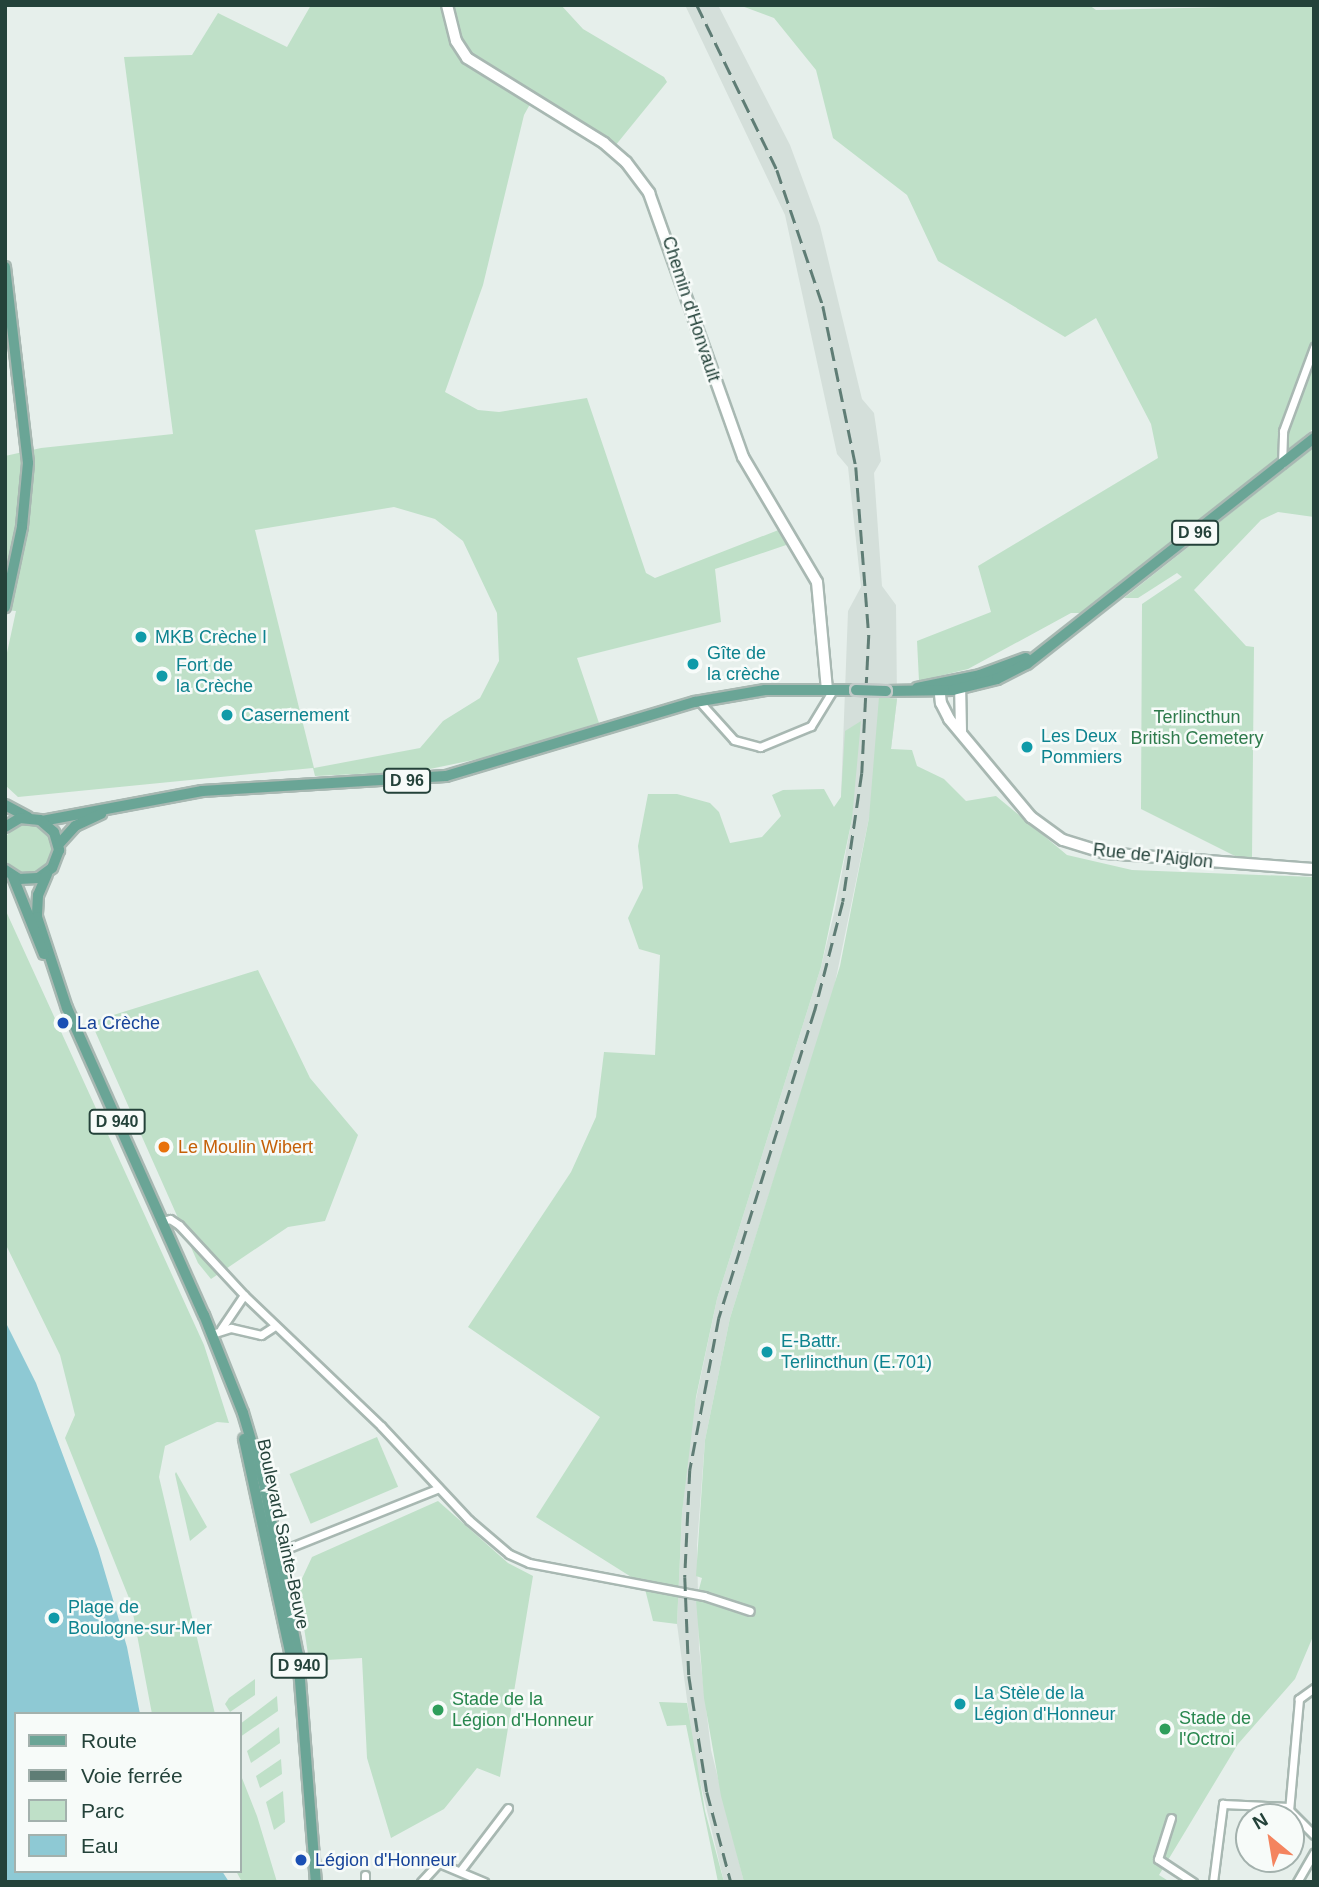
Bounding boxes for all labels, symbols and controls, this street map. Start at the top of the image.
street label: Chemin d'Honvault [657,234,725,384]
road number: D 96 [1170,520,1220,546]
place label: MKB Crèche I [155,626,267,648]
marker: MKB Crèche I [133,629,149,645]
place label: Gîte de la crèche [707,643,780,686]
place label: Fort de la Crèche [176,655,253,698]
marker: Gîte de la crèche [685,656,701,672]
marker: Fort de la Crèche [154,668,170,684]
place label: Casernement [241,704,349,726]
marker: Casernement [219,707,235,723]
park label: Terlincthun British Cemetery [1130,707,1264,750]
place label: Les Deux Pommiers [1041,726,1122,768]
marker: Les Deux Pommiers [1019,739,1035,755]
road number: D 96 [382,768,432,794]
street label: Rue de l'Aiglon [1092,839,1214,873]
place label: La Crèche [77,1012,160,1034]
marker: La Crèche [55,1015,71,1031]
road number: D 940 [87,1110,147,1134]
place label: Le Moulin Wibert [178,1136,313,1158]
marker: Le Moulin Wibert [156,1139,172,1155]
place label: E-Battr. Terlincthun (E.701) [781,1331,932,1374]
marker: E-Battr. Terlincthun (E.701) [759,1344,775,1360]
street label: Boulevard Sainte-Beuve [252,1437,314,1631]
place label: Plage de Boulogne-sur-Mer [68,1597,212,1640]
marker: Plage de Boulogne-sur-Mer [46,1610,62,1626]
road number: D 940 [269,1654,329,1678]
place label: La Stèle de la Légion d'Honneur [974,1683,1116,1726]
place label: Stade de la Légion d'Honneur [452,1689,594,1732]
marker: La Stèle de la Légion d'Honneur [952,1696,968,1712]
marker: Stade de la Légion d'Honneur [430,1702,446,1718]
place label: Stade de l'Octroi [1179,1708,1251,1750]
legend [14,1712,242,1873]
marker: Stade de l'Octroi [1157,1721,1173,1737]
text: Route [81,1729,137,1752]
text: Voie ferrée [81,1764,183,1787]
text: Parc [81,1799,124,1822]
north arrow [1235,1803,1305,1873]
text: N [1249,1809,1271,1834]
text: Eau [81,1834,118,1857]
place label: Légion d'Honneur [315,1849,457,1871]
marker: Légion d'Honneur [293,1852,309,1868]

